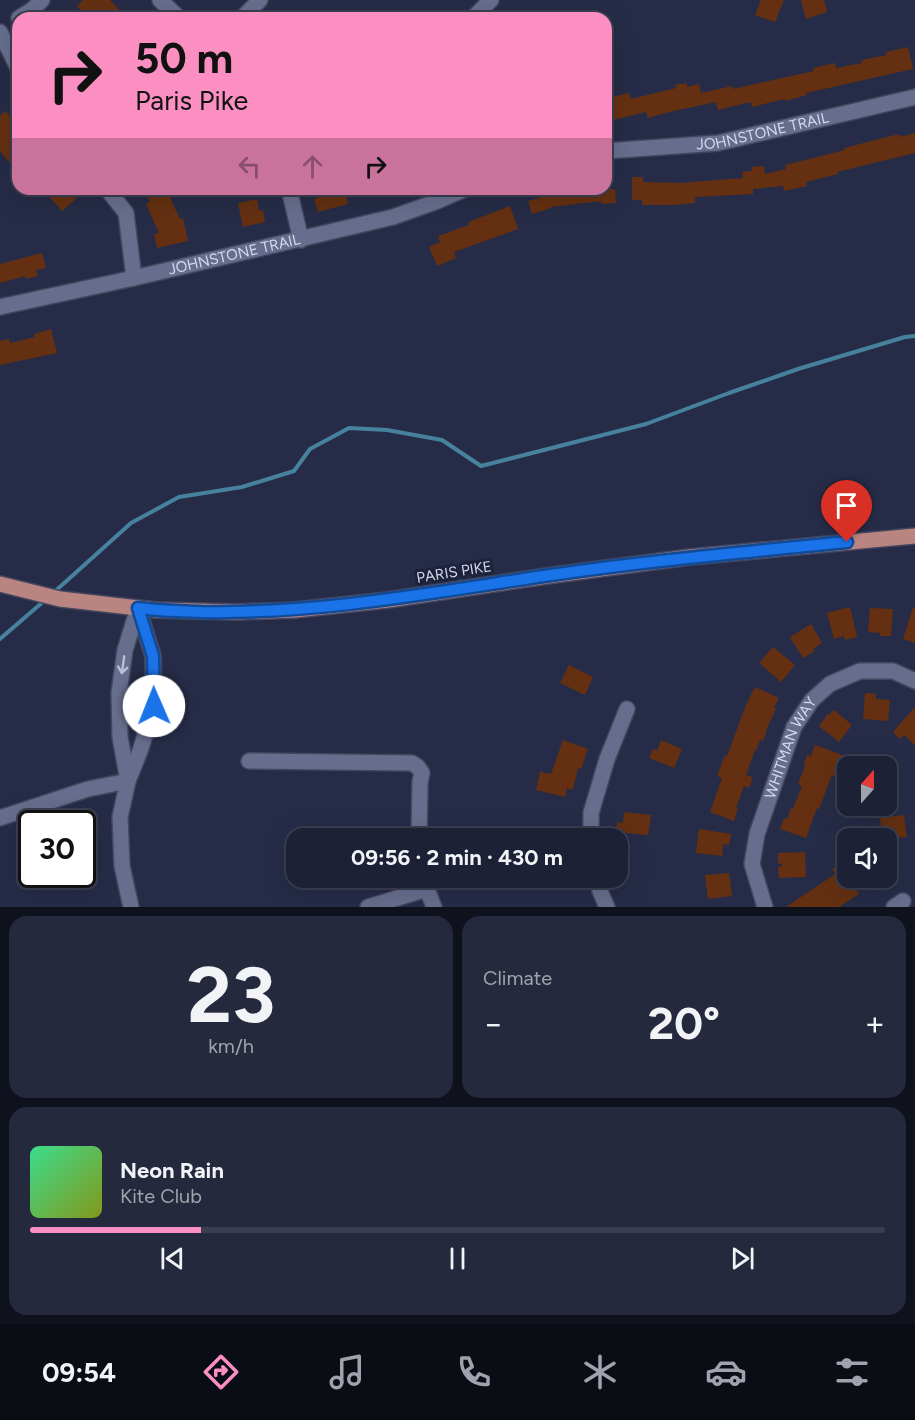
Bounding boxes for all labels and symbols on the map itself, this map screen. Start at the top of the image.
street label: JOHNSTONE TRAIL [695,108,831,154]
street label: JOHNSTONE TRAIL [166,230,302,279]
pin [821,480,872,542]
street label: PARIS PIKE [415,557,493,587]
one-way arrow [118,654,129,674]
position arrow [122,674,186,738]
street label: WHITMAN WAY [761,694,820,801]
north arrow [837,756,897,816]
speed limit sign: 30 [18,810,96,888]

